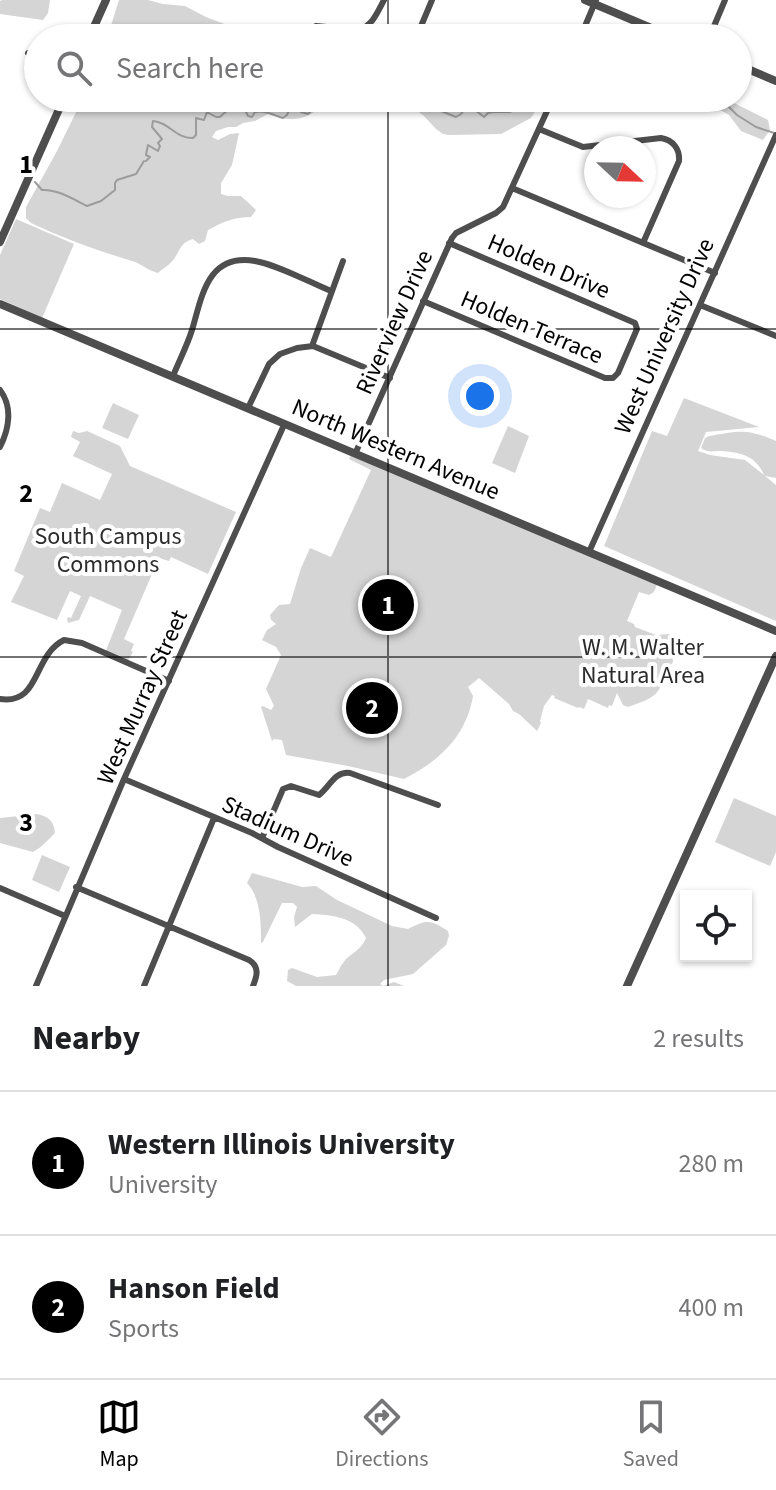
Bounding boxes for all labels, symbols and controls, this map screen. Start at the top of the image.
search box [24,24,752,112]
icon: search [52,46,96,90]
text: Search here [116,47,264,90]
north arrow [584,136,656,208]
text: 1 [19,146,33,183]
street label: Holden Drive [482,225,615,308]
street label: West University Drive [606,233,723,440]
street label: Riverview Drive [347,244,442,400]
street label: Holden Terrace [455,282,608,373]
your location [460,376,500,416]
street label: North Western Avenue [286,390,505,509]
text: 2 [19,475,33,512]
park label: South Campus Commons [35,519,181,582]
pin: 1 [362,575,414,635]
street label: West Murray Street [88,604,197,790]
park label: W. M. Walter Natural Area [581,630,705,693]
pin: 2 [346,678,398,738]
street label: Stadium Drive [216,787,359,876]
text: 3 [19,804,33,841]
map controls [680,890,752,962]
button: locate [680,890,752,962]
text: Nearby [32,1014,140,1063]
text: 2 results [653,1020,744,1057]
text: Western Illinois University [108,1123,455,1166]
text: 1 [51,1145,65,1182]
text: 280 m [678,1145,744,1182]
text: University [108,1166,217,1203]
text: Hanson Field [108,1267,280,1310]
text: 2 [51,1289,65,1326]
text: 400 m [678,1289,744,1326]
text: Sports [108,1310,179,1347]
tab: Map [97,1395,141,1475]
tab: Directions [335,1395,428,1475]
tab: Saved [623,1395,679,1475]

